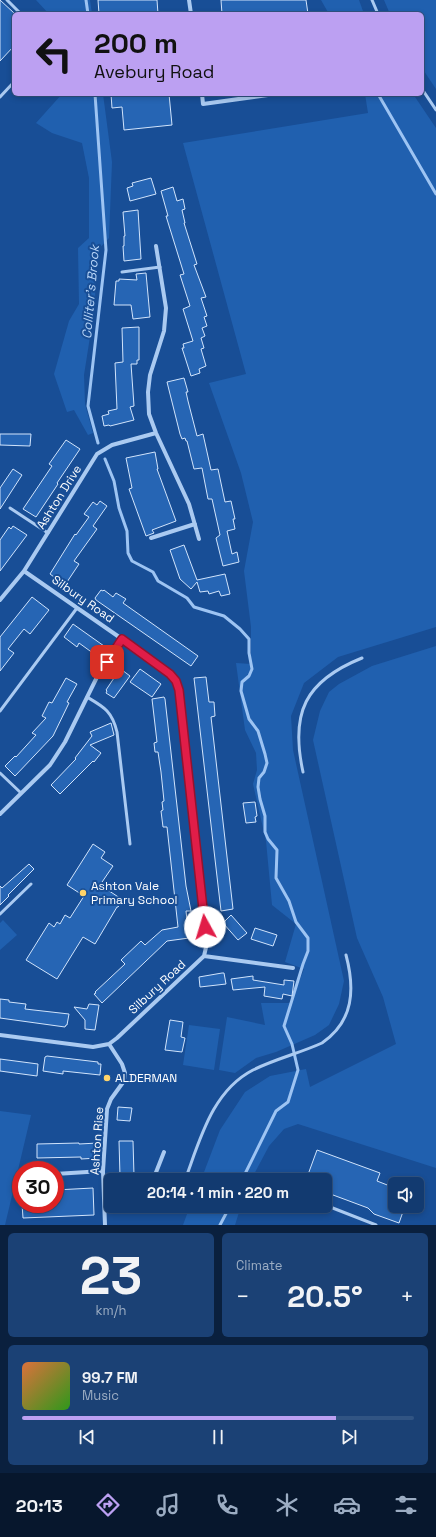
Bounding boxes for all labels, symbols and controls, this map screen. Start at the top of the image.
text: 200 m [94,25,178,61]
icon: left [28,28,80,80]
text: Avebury Road [94,60,214,83]
water label: Colliter's Brook [78,242,103,340]
street label: Ashton Drive [33,462,85,532]
street label: Silbury Road [49,572,117,626]
pin [90,645,124,679]
icon: arrive [96,651,118,673]
place label: Ashton Vale Primary School [91,878,178,908]
marker: Ashton Vale Primary School [78,888,88,898]
position arrow [184,906,226,948]
street label: Silbury Road [125,956,189,1018]
place label: ALDERMAN [115,1070,177,1086]
marker: ALDERMAN [102,1073,112,1083]
street label: Ashton Rise [87,1106,107,1176]
speed limit sign: 30 [12,1161,64,1213]
map controls [388,1177,424,1213]
button: sound [388,1177,424,1213]
text: 20:14 · 1 min · 220 m [147,1183,289,1202]
text: 23 [80,1243,142,1309]
text: Climate [236,1257,282,1274]
text: 20.5° [287,1277,363,1316]
text: − [236,1282,250,1310]
text: + [400,1282,414,1310]
text: km/h [96,1302,126,1319]
text: 99.7 FM [82,1368,138,1387]
text: Music [82,1387,119,1404]
icon: previous [76,1426,98,1448]
icon: pause [207,1426,229,1448]
icon: next [338,1426,360,1448]
icon: directions [94,1491,122,1519]
icon: music [154,1491,182,1519]
icon: phone [213,1491,241,1519]
icon: climate [273,1491,301,1519]
icon: car [333,1491,361,1519]
icon: filters [392,1491,420,1519]
text: 20:13 [16,1494,63,1517]

